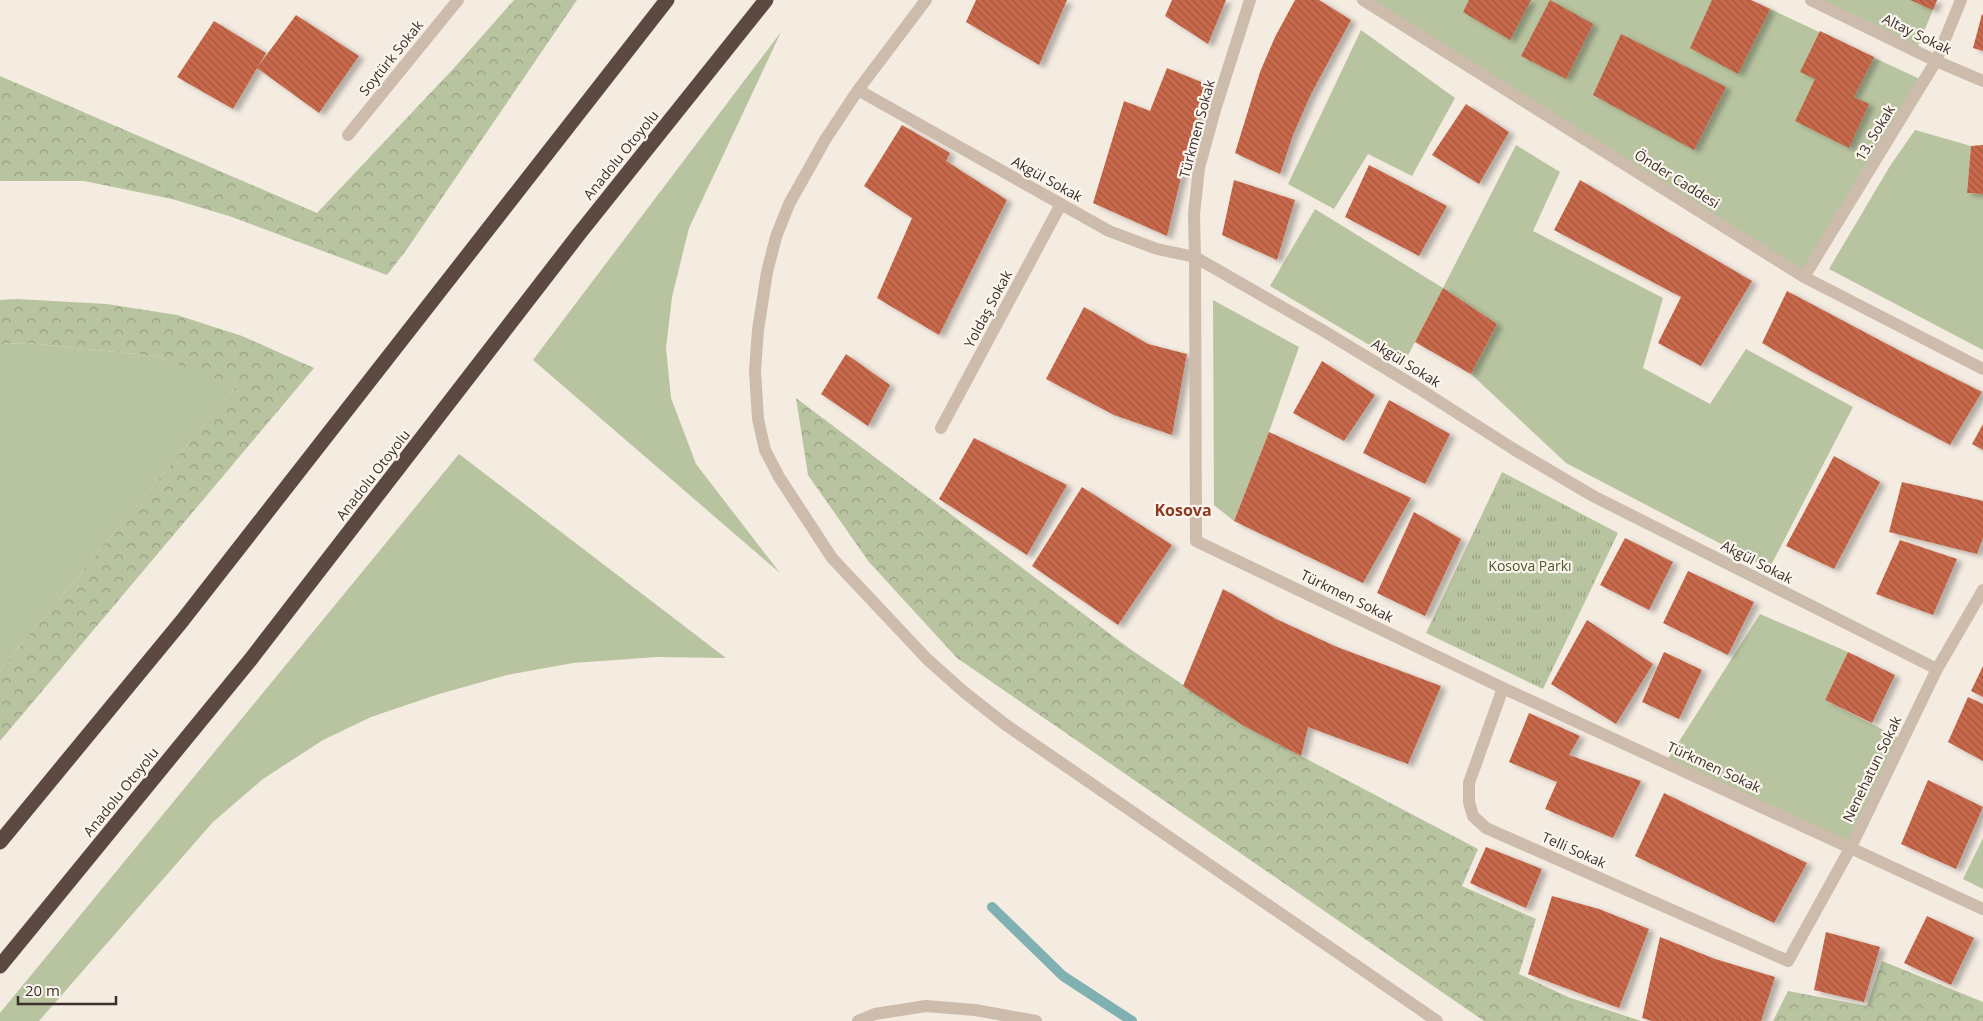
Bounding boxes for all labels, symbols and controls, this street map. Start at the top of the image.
street label: Altay Sokak [1880,9,1955,59]
street label: Soytürk Sokak [354,15,427,99]
street label: Türkmen Sokak [1174,77,1219,180]
street label: 13. Sokak [1850,101,1899,164]
street label: Anadolu Otoyolu [579,106,663,203]
street label: Önder Caddesi [1631,145,1723,212]
street label: Akgül Sokak [1008,151,1087,206]
street label: Yoldaş Sokak [959,266,1016,351]
street label: Akgül Sokak [1368,334,1445,392]
street label: Anadolu Otoyolu [331,426,414,524]
district label: Kosova [1154,499,1212,521]
street label: Akgül Sokak [1718,535,1797,588]
park label: Kosova Parkı [1488,556,1572,575]
street label: Türkmen Sokak [1298,565,1397,627]
street label: Nenehatun Sokak [1838,712,1906,825]
street label: Türkmen Sokak [1664,737,1765,797]
street label: Anadolu Otoyolu [79,743,163,840]
street label: Telli Sokak [1539,827,1610,872]
scale bar [18,974,115,1006]
text: 20 m [25,980,60,1000]

